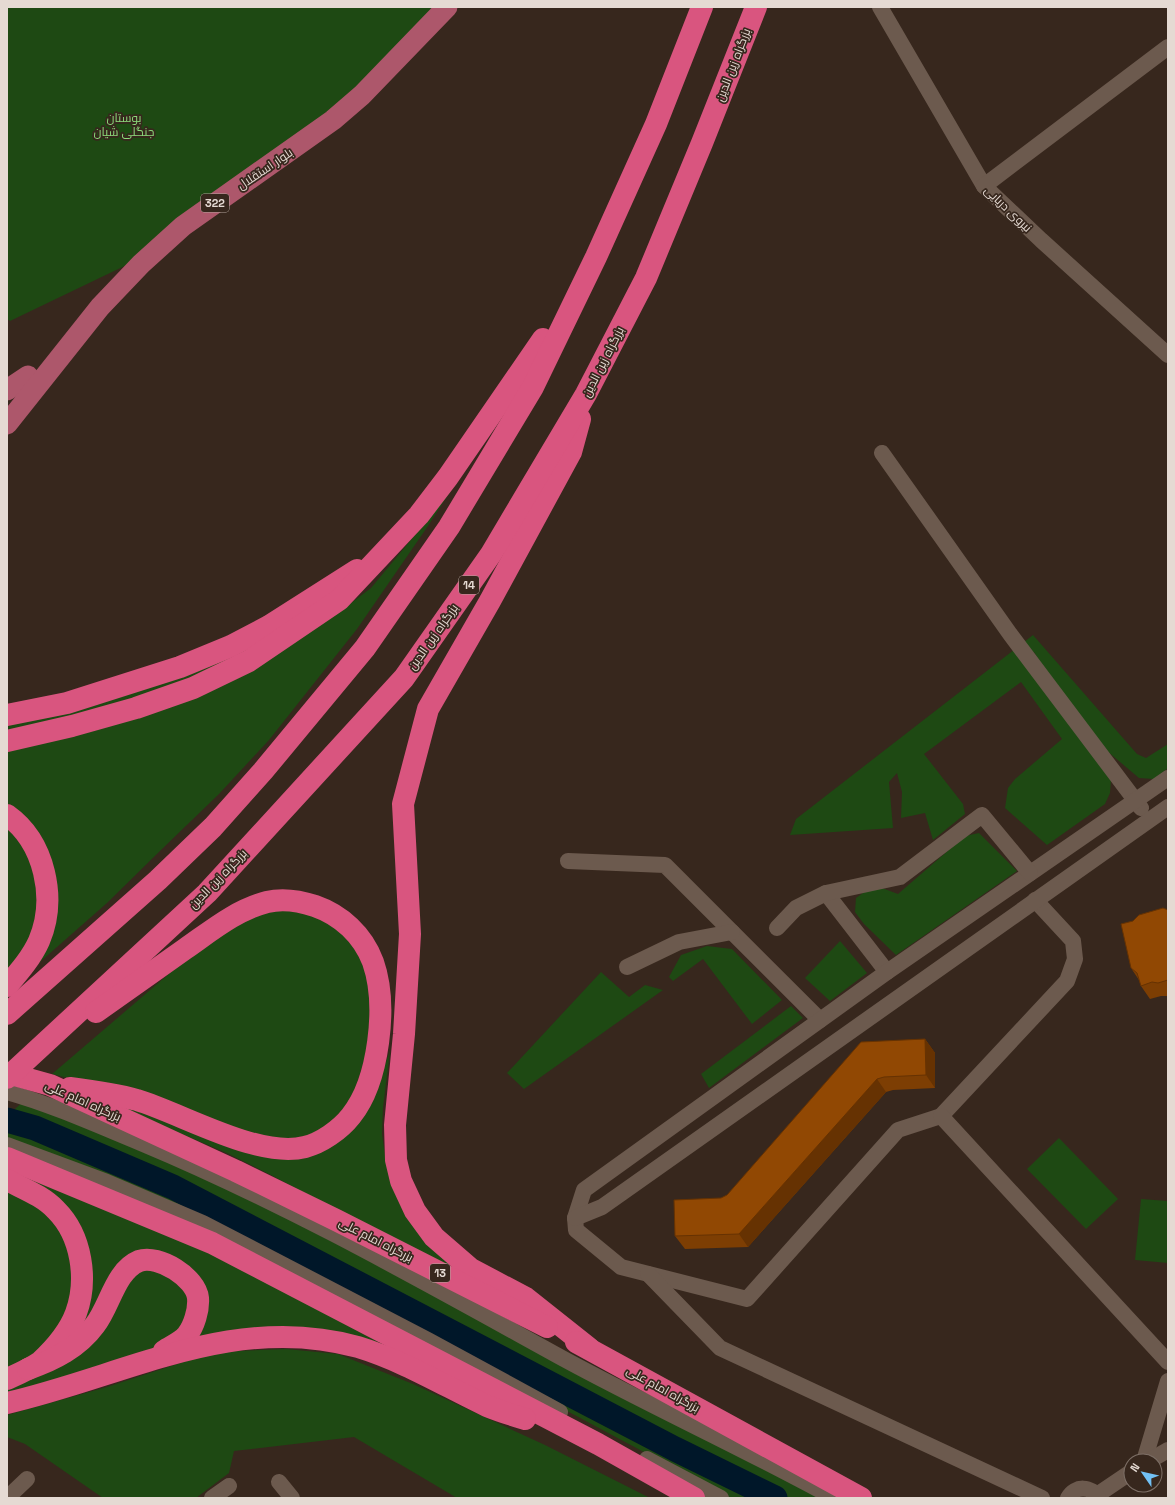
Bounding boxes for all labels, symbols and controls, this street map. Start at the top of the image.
street label: بزرگراه زین الدین [712,26,754,104]
park label: بوستان جنگلی شیان [93,110,155,140]
street label: بلوار استقلال [234,145,296,193]
street label: نیروی دریایی [981,182,1035,236]
road number: 322 [201,194,229,212]
street label: بزرگراه زین الدین [578,324,628,400]
road number: 14 [459,576,479,594]
street label: بزرگراه زین الدین [404,601,462,673]
street label: بزرگراه زین الدین [185,846,251,912]
street label: بزرگراه امام علی [43,1077,123,1125]
street label: بزرگراه امام علی [336,1214,416,1266]
road number: 13 [430,1264,450,1282]
street label: بزرگراه امام علی [624,1362,702,1416]
north arrow [1123,1453,1163,1493]
text: N [1127,1460,1143,1474]

